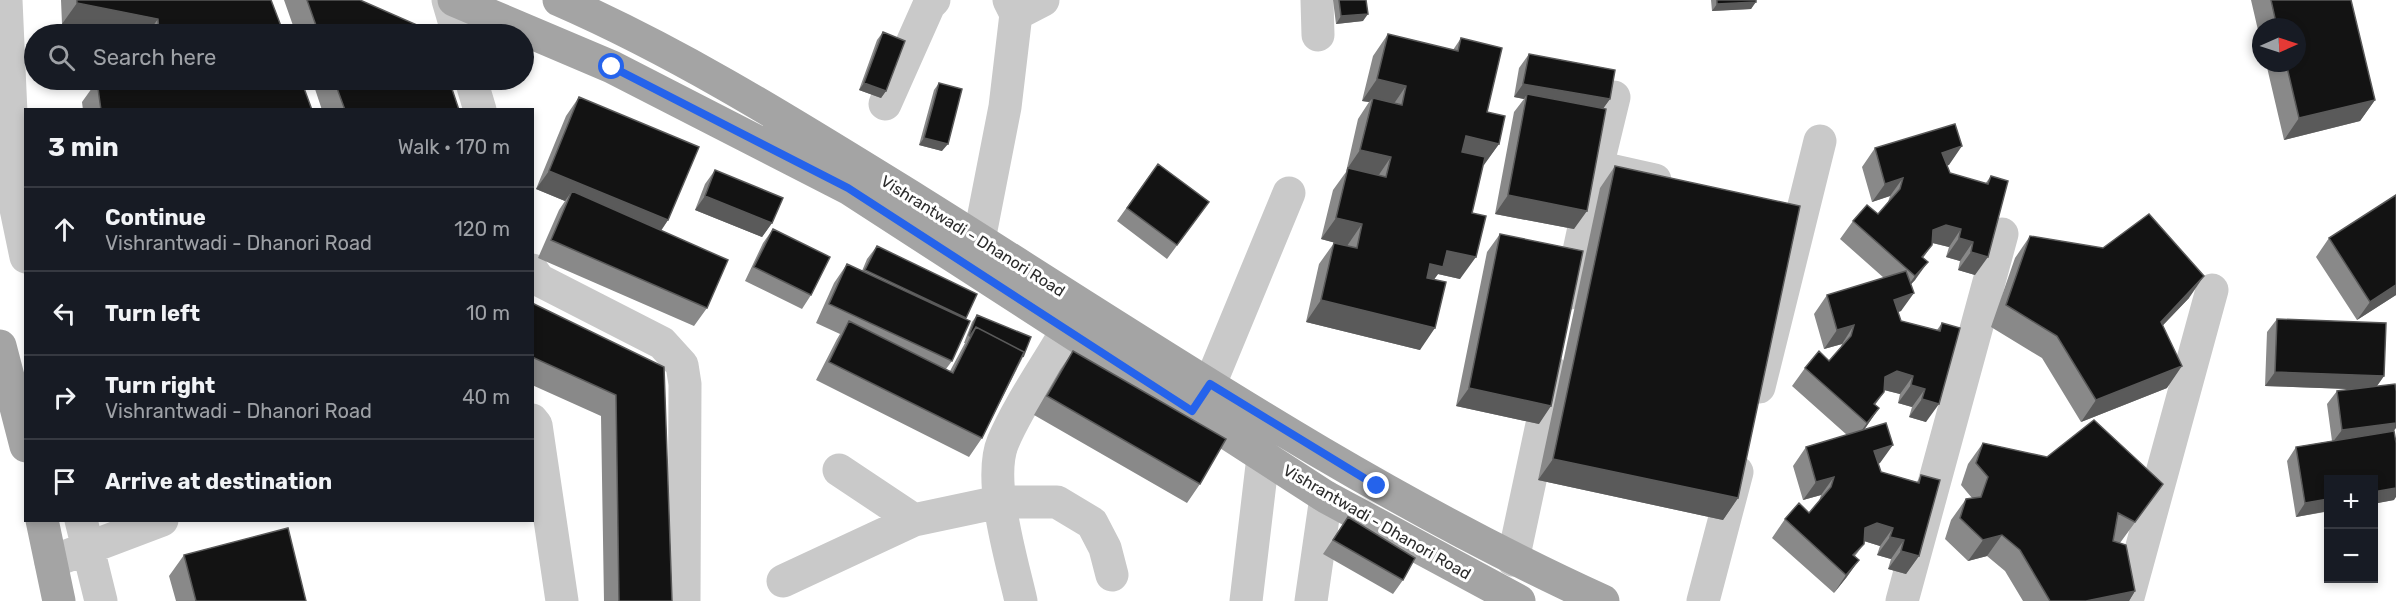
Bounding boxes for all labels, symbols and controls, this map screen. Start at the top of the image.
north arrow [2252,18,2306,72]
search box [24,24,534,90]
icon: search [45,41,78,74]
text: Search here [93,44,216,71]
route start [598,53,624,79]
text: 3 min [48,132,119,163]
text: Walk · 170 m [398,135,510,159]
street label: Vishrantwadi - Dhanori Road [877,171,1069,301]
text: Continue [105,204,206,231]
icon: ahead [48,213,81,246]
text: 120 m [454,217,510,241]
text: Vishrantwadi - Dhanori Road [105,231,372,255]
icon: left [48,297,81,330]
text: Turn left [105,300,200,327]
text: 10 m [466,301,510,325]
text: Turn right [105,372,215,399]
icon: right [48,381,81,414]
text: 40 m [462,385,510,409]
text: Vishrantwadi - Dhanori Road [105,399,372,423]
street label: Vishrantwadi - Dhanori Road [1280,460,1474,584]
icon: arrive [48,465,81,498]
text: Arrive at destination [105,468,332,495]
route end [1363,472,1389,498]
map controls [2324,475,2378,583]
button: + [2324,475,2378,529]
button: − [2324,529,2378,583]

